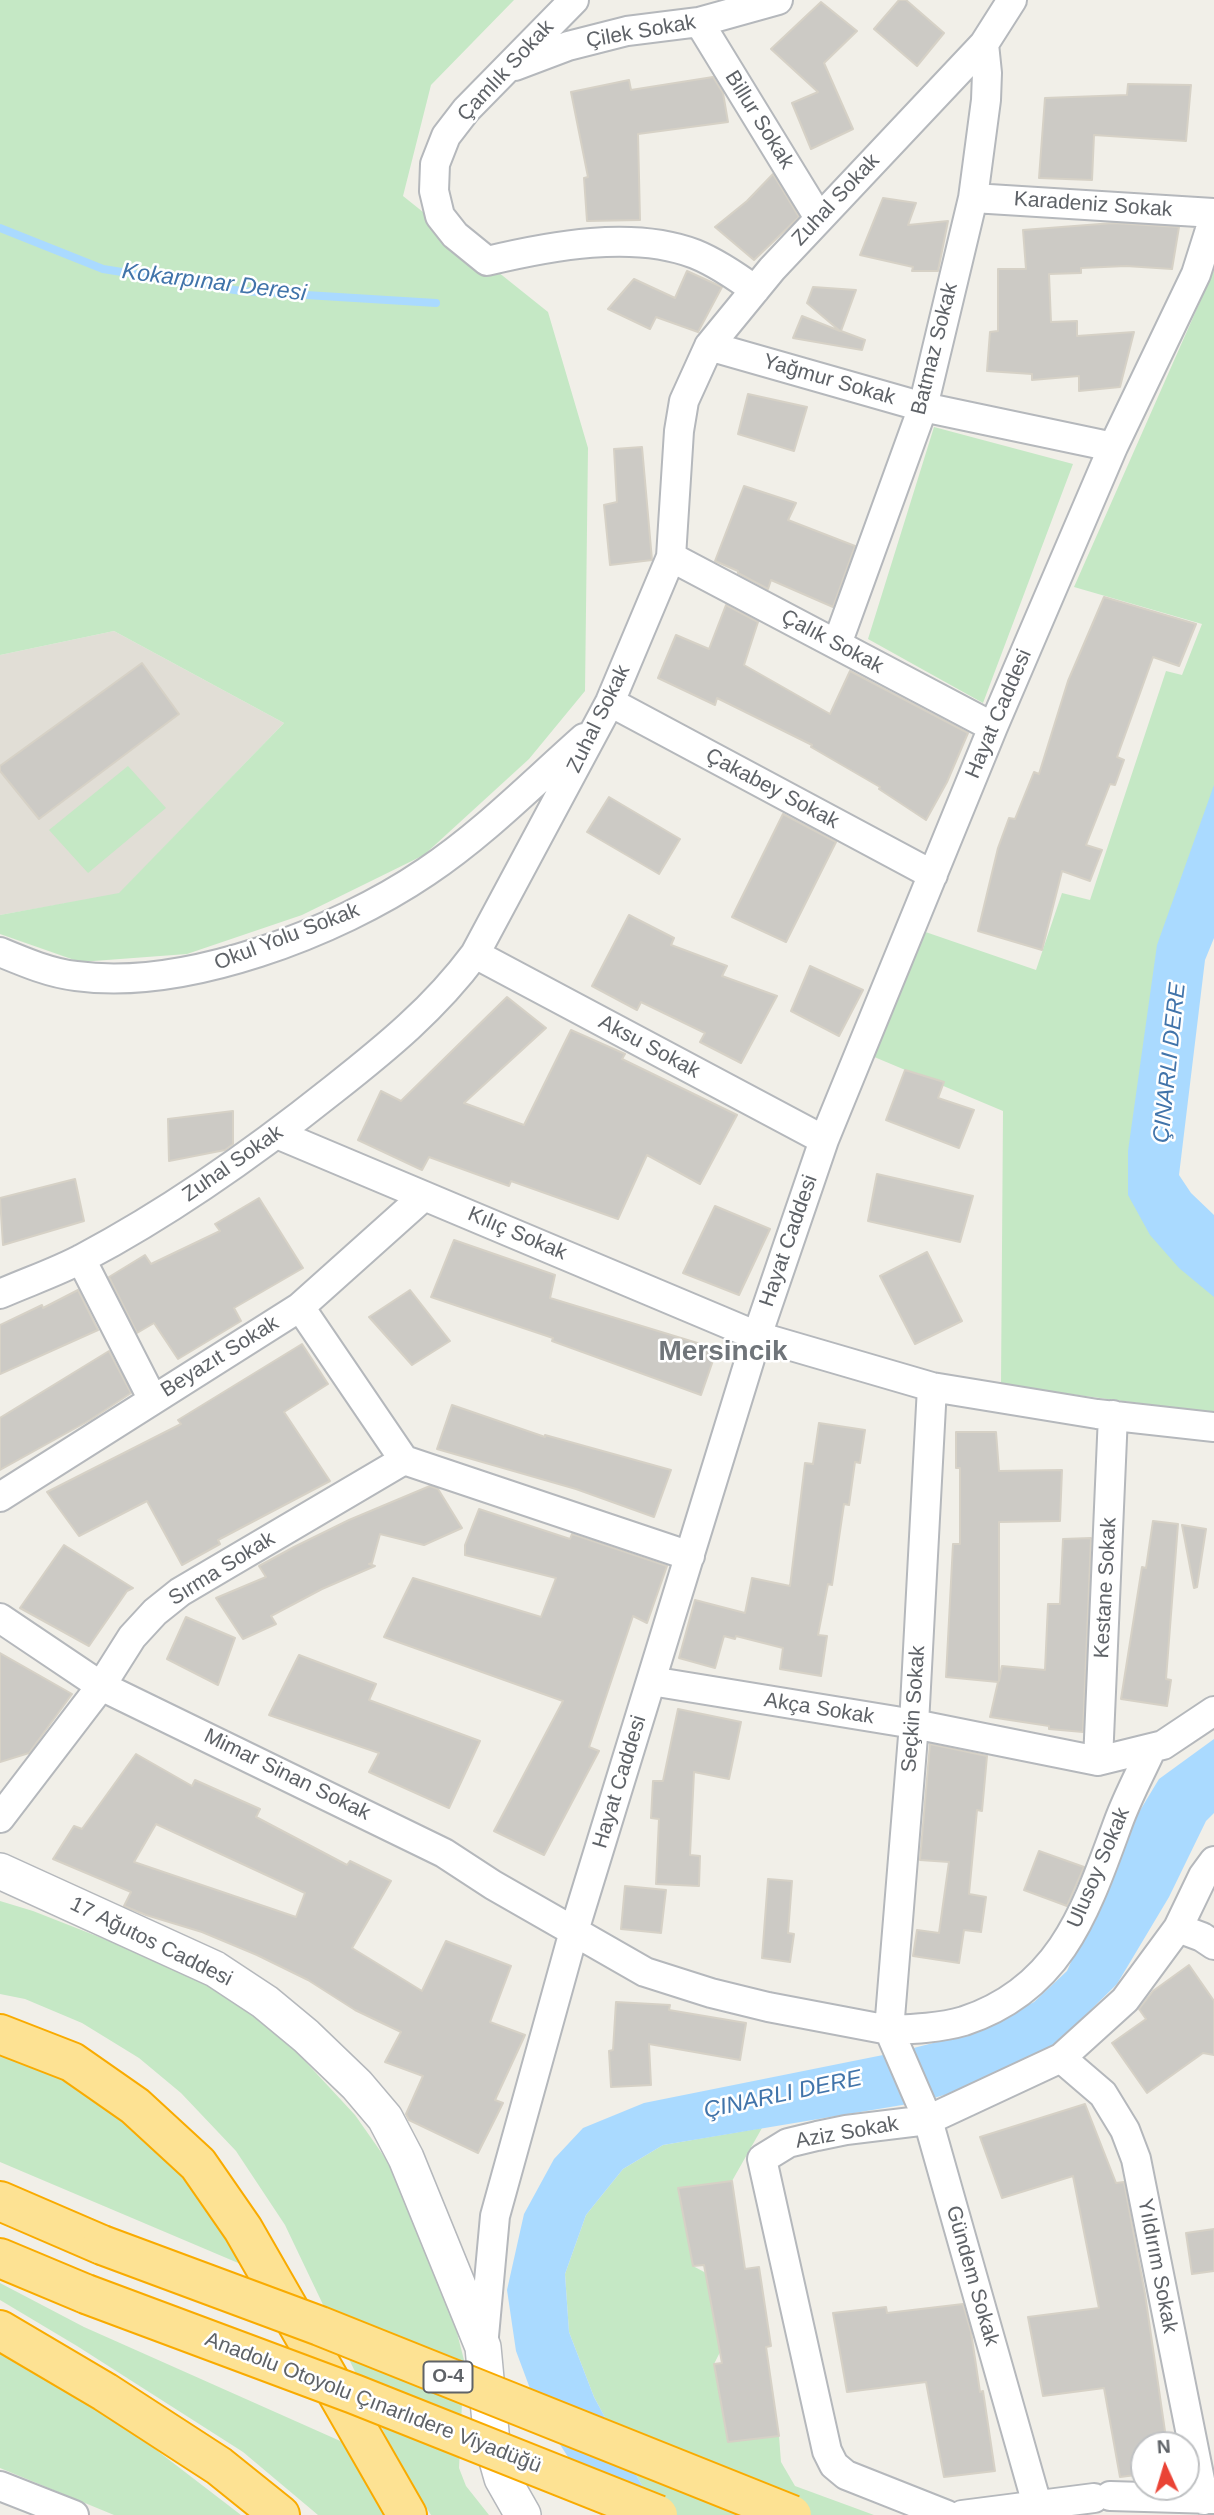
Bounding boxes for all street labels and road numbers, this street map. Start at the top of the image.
street label: Çilek Sokak [584,10,698,54]
street label: Çamlık Sokak [453,15,559,127]
street label: Billur Sokak [719,66,799,174]
street label: Zuhal Sokak [787,149,885,251]
street label: Karadeniz Sokak [1013,187,1173,223]
street label: Batmaz Sokak [906,280,964,418]
street label: Yağmur Sokak [760,349,898,411]
street label: Çalık Sokak [777,605,887,679]
street label: Hayat Caddesi [960,646,1038,782]
street label: Zuhal Sokak [562,661,636,777]
street label: Çakabey Sokak [701,743,843,835]
street label: Okul Yolu Sokak [211,898,363,976]
street label: Aksu Sokak [594,1010,704,1084]
street label: Zuhal Sokak [178,1120,288,1208]
street label: Hayat Caddesi [755,1172,823,1310]
street label: Kılıç Sokak [464,1202,570,1266]
street label: Beyazıt Sokak [156,1311,284,1403]
street label: Kestane Sokak [1090,1517,1122,1659]
street label: Sırma Sokak [164,1526,280,1612]
street label: Seçkin Sokak [897,1645,931,1773]
street label: Akça Sokak [762,1688,876,1730]
street label: Hayat Caddesi [588,1712,652,1852]
street label: Mimar Sinan Sokak [200,1724,374,1826]
street label: Ulusoy Sokak [1062,1804,1136,1932]
street label: 17 Ağutos Caddesi [66,1892,236,1992]
street label: Aziz Sokak [794,2112,900,2154]
street label: Yıldırım Sokak [1132,2197,1182,2335]
street label: Gündem Sokak [940,2203,1004,2349]
street label: Anadolu Otoyolu Çınarlıdere Viyadüğü [201,2327,545,2479]
road number: O-4 [424,2362,472,2392]

